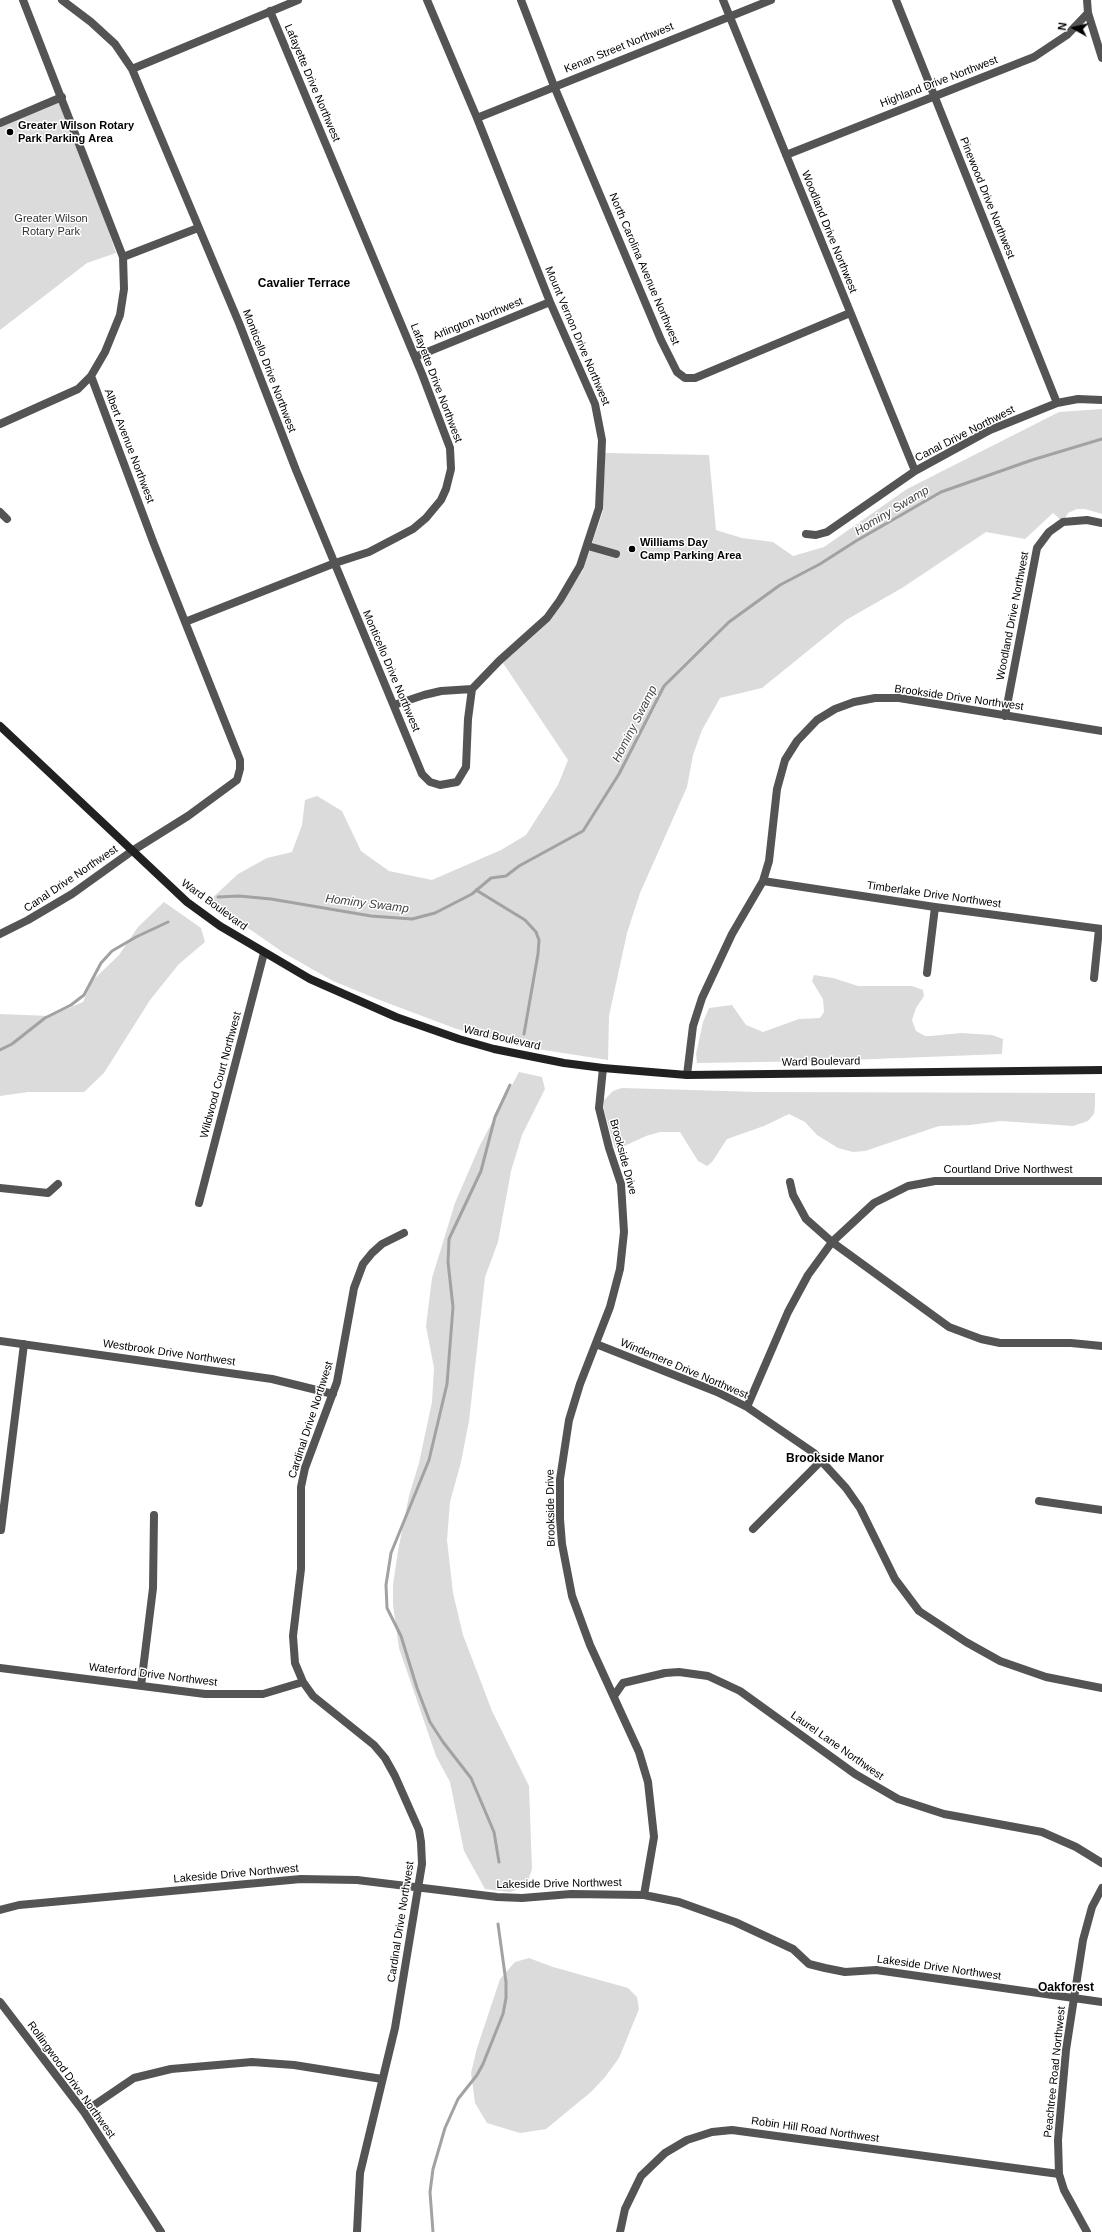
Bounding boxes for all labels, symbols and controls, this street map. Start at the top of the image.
north arrow [1054,8,1094,48]
street label: Kenan Street Northwest [562,20,676,76]
street label: Lafayette Drive Northwest [281,22,343,144]
text: N [1056,22,1069,31]
street label: Highland Drive Northwest [878,53,1000,111]
place label: Greater Wilson Rotary Park Parking Area [18,119,134,145]
marker: Greater Wilson Rotary Park Parking Area [5,127,15,137]
street label: Pinewood Drive Northwest [957,135,1017,261]
street label: Woodland Drive Northwest [798,169,860,295]
street label: North Carolina Avenue Northwest [606,191,682,347]
park label: Greater Wilson Rotary Park [14,212,88,238]
street label: Mount Vernon Drive Northwest [542,264,612,408]
district label: Cavalier Terrace [258,277,350,291]
street label: Arlington Northwest [431,295,525,343]
street label: Monticello Drive Northwest [239,308,299,434]
street label: Lafayette Drive Northwest [407,322,465,444]
street label: Albert Avenue Northwest [101,387,157,505]
street label: Canal Drive Northwest [913,403,1017,465]
water label: Hominy Swamp [852,483,932,539]
place label: Williams Day Camp Parking Area [640,536,741,562]
marker: Williams Day Camp Parking Area [627,544,637,554]
street label: Woodland Drive Northwest [994,551,1032,681]
street label: Monticello Drive Northwest [359,608,423,734]
street label: Brookside Drive Northwest [894,682,1024,714]
water label: Hominy Swamp [610,683,660,765]
street label: Canal Drive Northwest [22,843,120,915]
street label: Ward Boulevard [178,877,250,933]
street label: Timberlake Drive Northwest [866,879,1002,911]
water label: Hominy Swamp [324,892,410,916]
street label: Wildwood Court Northwest [198,1010,244,1140]
street label: Ward Boulevard [462,1023,542,1053]
street label: Ward Boulevard [782,1055,860,1069]
street label: Brookside Drive [607,1118,639,1196]
street label: Courtland Drive Northwest [944,1163,1072,1177]
street label: Windemere Drive Northwest [618,1336,750,1402]
street label: Westbrook Drive Northwest [102,1337,236,1369]
street label: Cardinal Drive Northwest [286,1360,336,1480]
district label: Brookside Manor [786,1452,884,1466]
street label: Brookside Drive [544,1469,558,1547]
street label: Waterford Drive Northwest [88,1661,218,1689]
street label: Laurel Lane Northwest [788,1709,886,1783]
street label: Cardinal Drive Northwest [385,1861,417,1983]
street label: Lakeside Drive Northwest [173,1862,299,1886]
street label: Lakeside Drive Northwest [496,1876,622,1892]
street label: Lakeside Drive Northwest [876,1953,1002,1983]
district label: Oakforest [1038,1981,1094,1995]
street label: Peachtree Road Northwest [1042,2006,1068,2138]
street label: Rollingwood Drive Northwest [24,2019,118,2141]
street label: Robin Hill Road Northwest [750,2114,880,2146]

